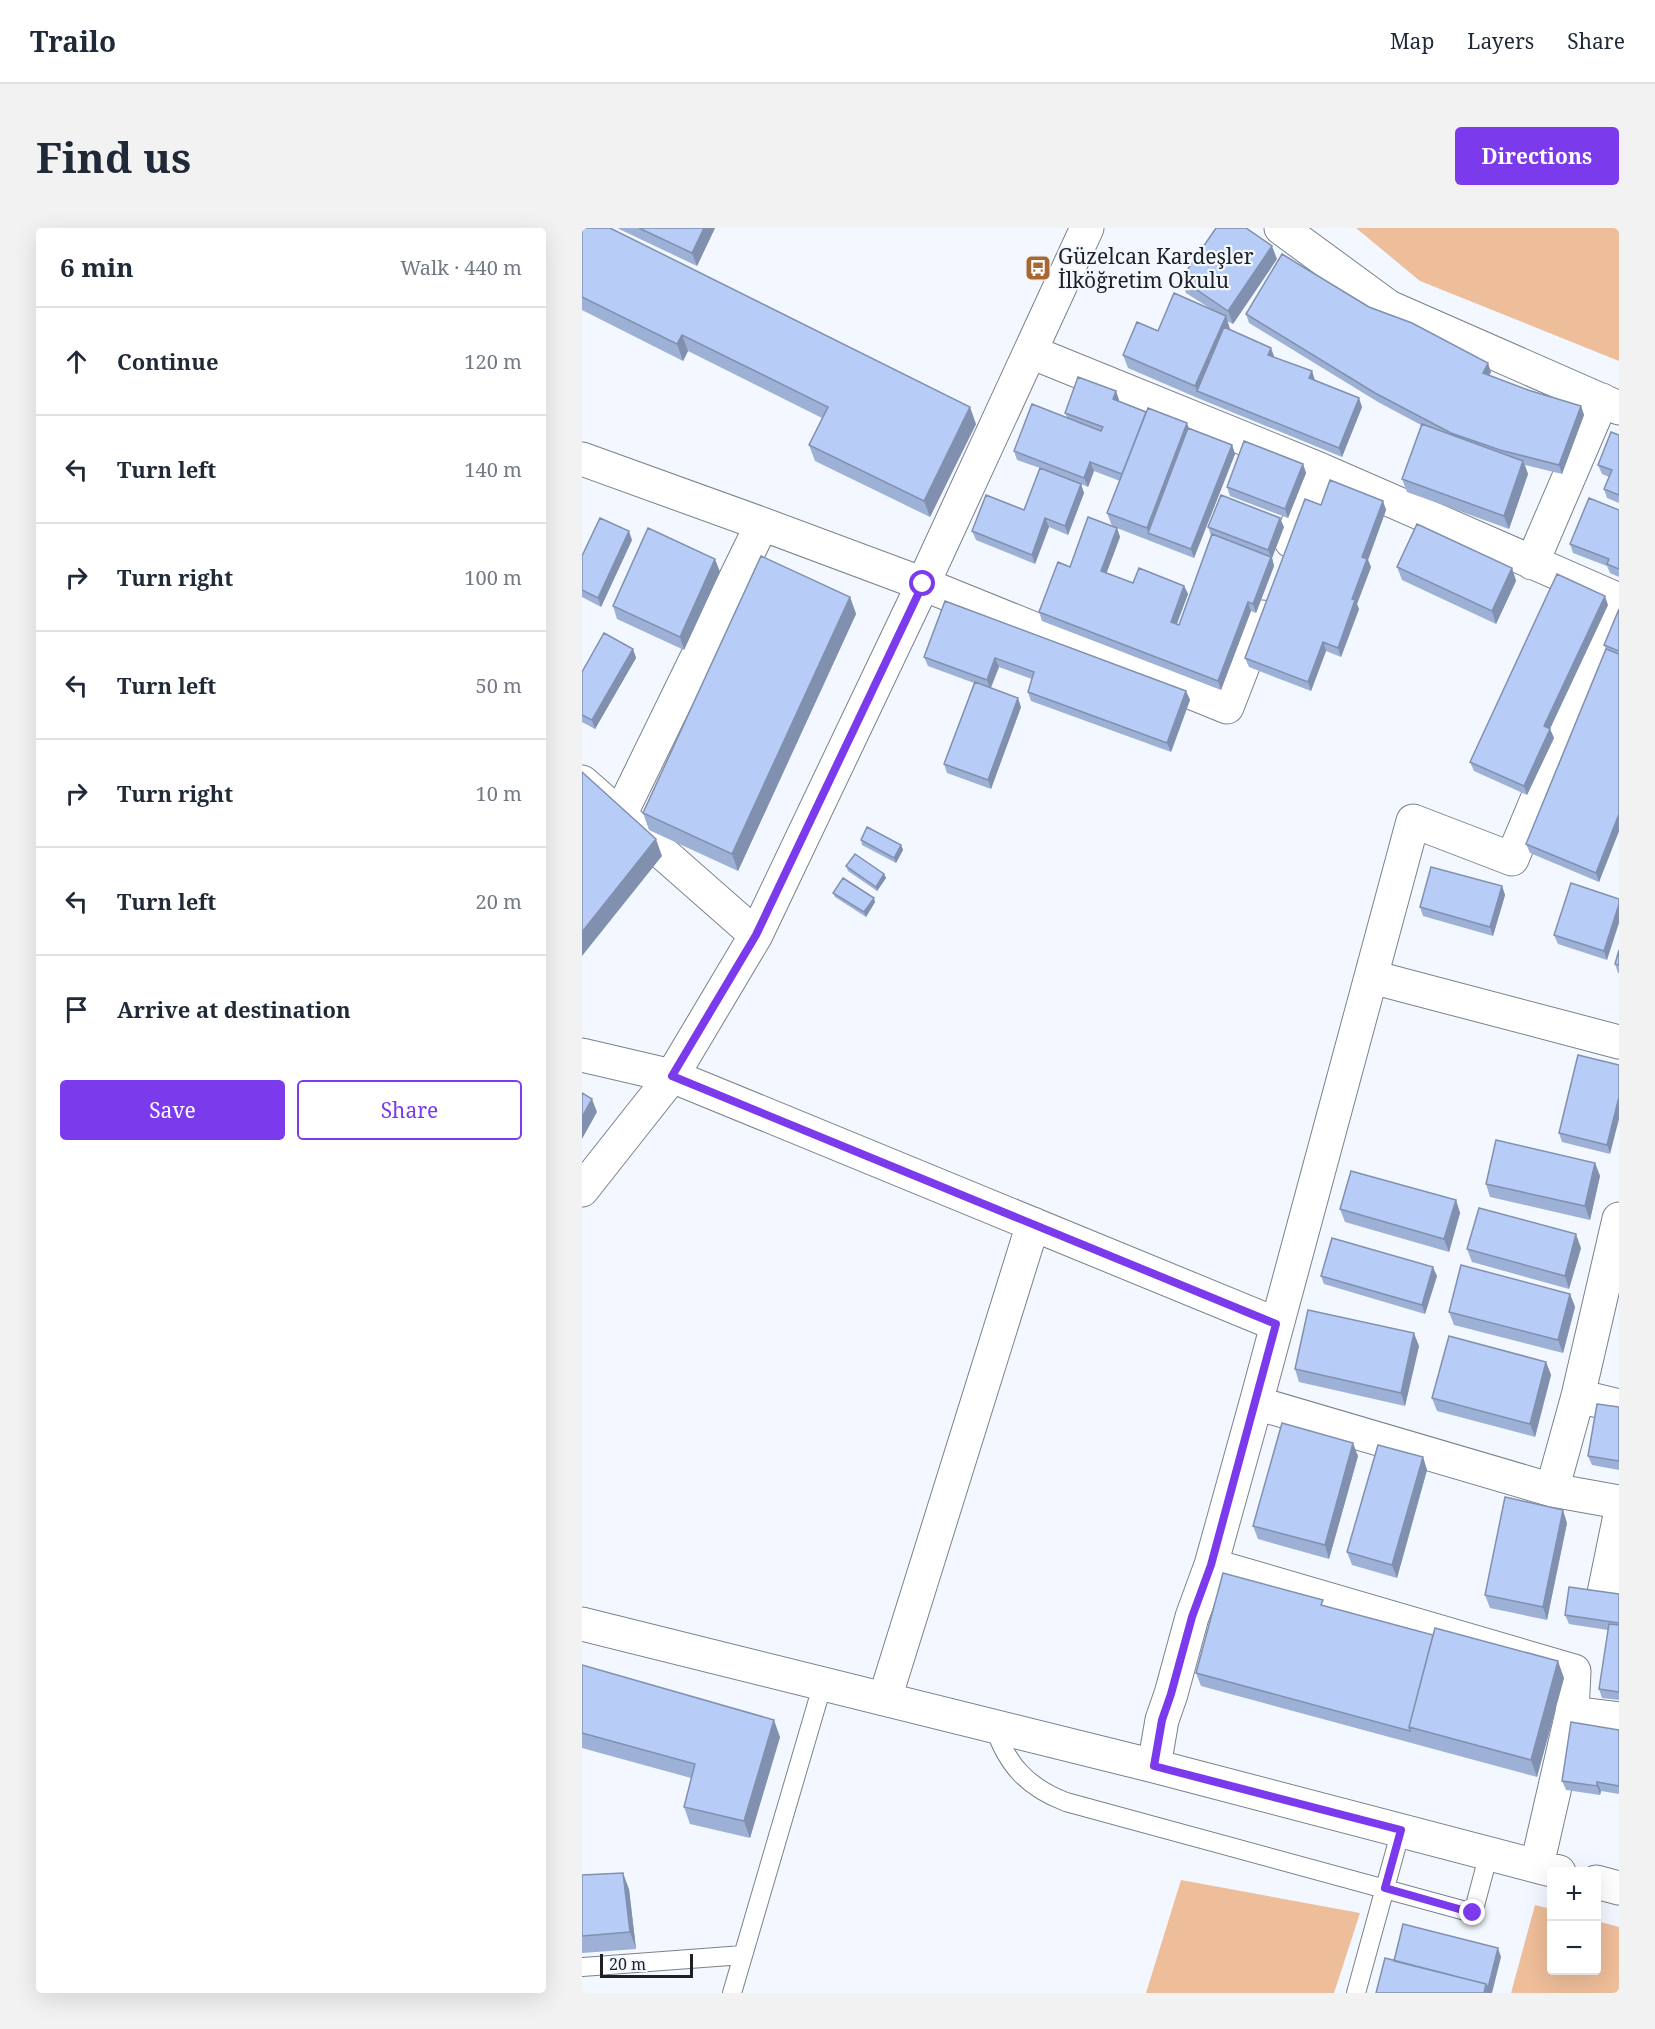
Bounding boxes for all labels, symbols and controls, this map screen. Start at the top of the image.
text: Trailo [30,22,116,60]
text: Map [1390,27,1434,55]
text: Layers [1467,27,1534,55]
text: Share [1567,27,1625,55]
button: Directions [1455,127,1619,185]
text: Find us [36,128,191,185]
place label: Güzelcan Kardeşler İlköğretim Okulu [1058,242,1254,294]
text: 6 min [60,249,134,285]
bus stop icon: Güzelcan Kardeşler İlköğretim Okulu [1023,253,1053,283]
text: Walk · 440 m [400,254,522,281]
icon: ahead [60,345,93,378]
text: Continue [117,346,219,376]
text: 120 m [464,348,522,375]
icon: left [60,453,93,486]
text: Turn left [117,454,216,484]
text: 140 m [464,456,522,483]
icon: right [60,561,93,594]
text: Turn right [117,562,233,592]
text: 100 m [464,564,522,591]
route start [909,570,935,596]
icon: left [60,669,93,702]
text: Turn left [117,670,216,700]
text: 50 m [476,672,522,699]
icon: right [60,777,93,810]
text: Turn right [117,778,233,808]
text: 10 m [476,780,522,807]
icon: left [60,885,93,918]
text: Turn left [117,886,216,916]
text: 20 m [476,888,522,915]
icon: arrive [60,993,93,1026]
text: Arrive at destination [117,994,351,1024]
button: Save [60,1080,285,1140]
button: Share [297,1080,522,1140]
map controls [1547,1867,1601,1975]
button: + [1547,1867,1601,1921]
route end [1459,1899,1485,1925]
button: − [1547,1921,1601,1975]
scale bar [600,1951,693,1978]
text: 20 m [609,1953,646,1975]

